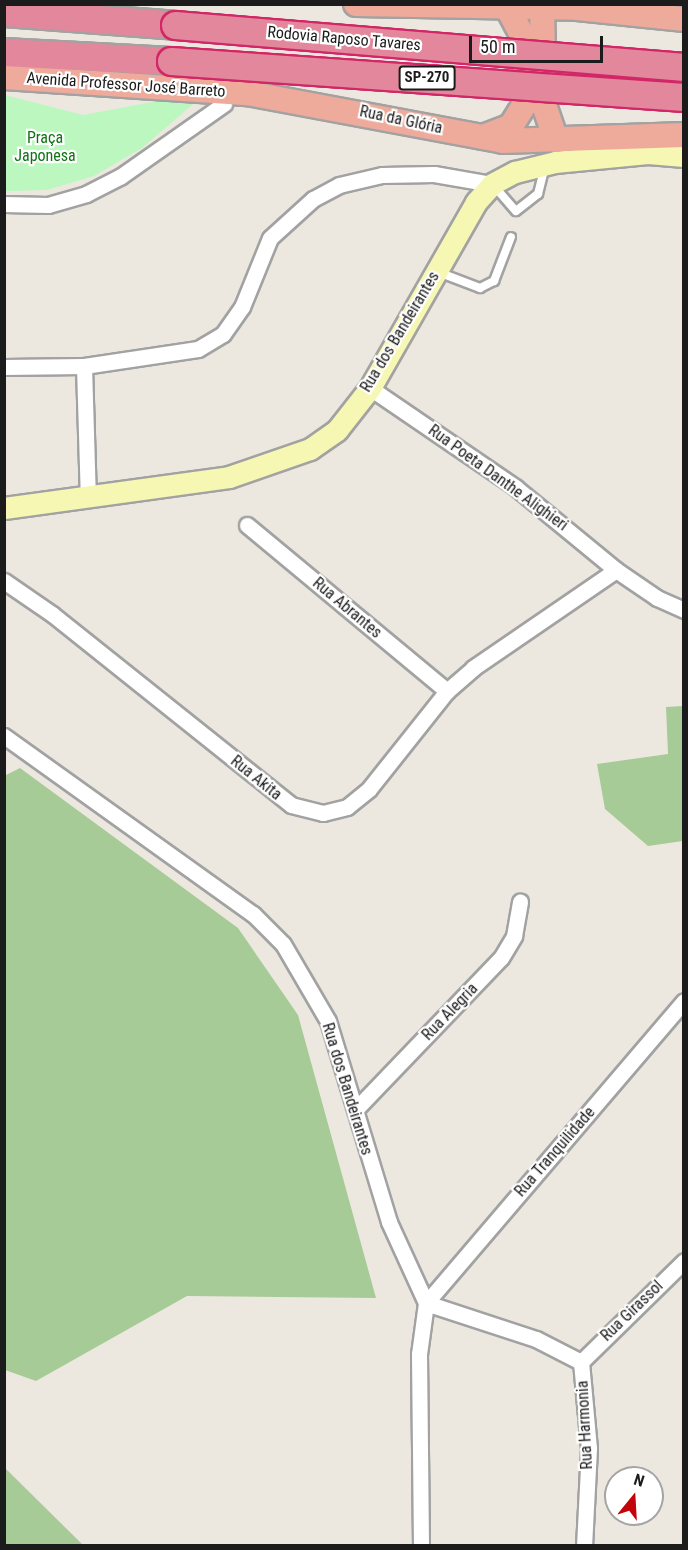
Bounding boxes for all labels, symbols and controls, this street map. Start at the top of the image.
street label: Rodovia Raposo Tavares [266,23,422,55]
scale bar [472,24,606,62]
text: 50 m [480,36,515,57]
road number: SP-270 [398,66,456,90]
street label: Avenida Professor José Barreto [26,68,226,102]
street label: Rua da Glória [358,102,444,138]
park label: Praça Japonesa [14,128,76,166]
street label: Rua dos Bandeirantes [356,268,444,396]
street label: Rua Poeta Danthe Alighieri [424,421,572,535]
street label: Rua Abrantes [309,574,385,642]
street label: Rua Akita [227,752,285,804]
street label: Rua Alegria [418,979,482,1045]
street label: Rua dos Bandeirantes [318,1021,376,1157]
street label: Rua Tranquilidade [511,1103,599,1201]
street label: Rua Girassol [597,1277,667,1345]
street label: Rua Harmonia [573,1380,597,1470]
north arrow [604,1466,664,1526]
text: N [631,1470,647,1491]

